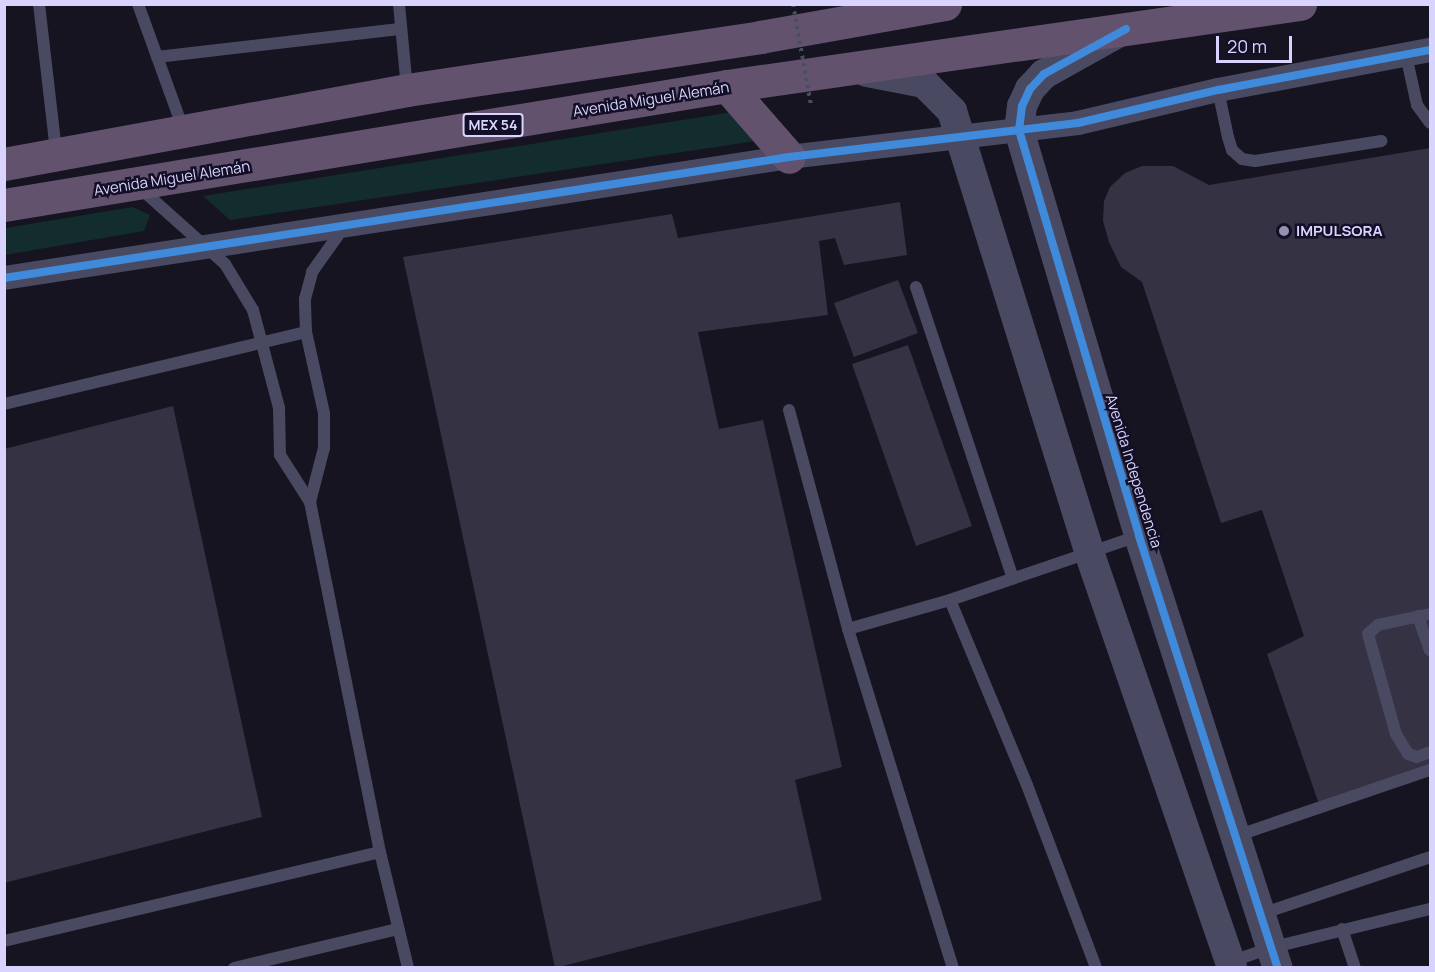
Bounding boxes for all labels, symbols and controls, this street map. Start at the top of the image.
scale bar [1219,24,1296,62]
text: 20 m [1227,34,1267,58]
street label: Avenida Miguel Alemán [572,78,730,120]
road number: MEX 54 [462,114,524,136]
street label: Avenida Miguel Alemán [93,157,251,199]
place label: IMPULSORA [1296,222,1382,240]
marker: IMPULSORA [1277,224,1291,238]
street label: Avenida Independencia [1102,392,1166,550]

